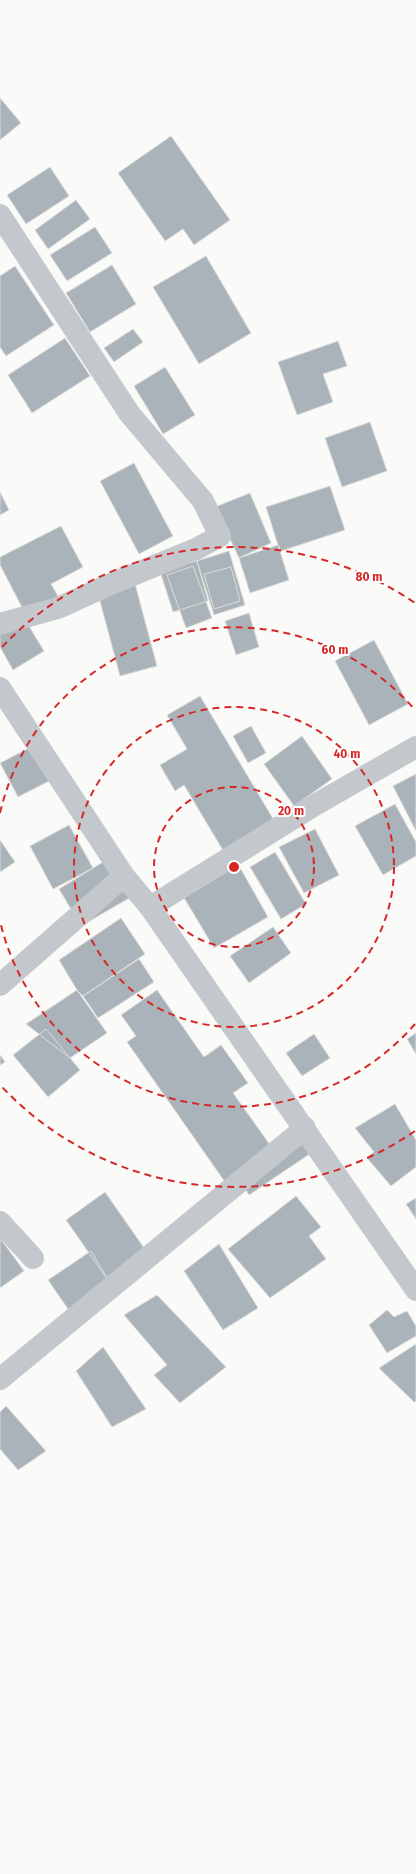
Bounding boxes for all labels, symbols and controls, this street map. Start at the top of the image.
text: 80 m [356,570,382,584]
text: 60 m [322,643,348,657]
text: 40 m [334,747,360,761]
text: 20 m [278,804,304,818]
centre of rings [227,860,241,874]

